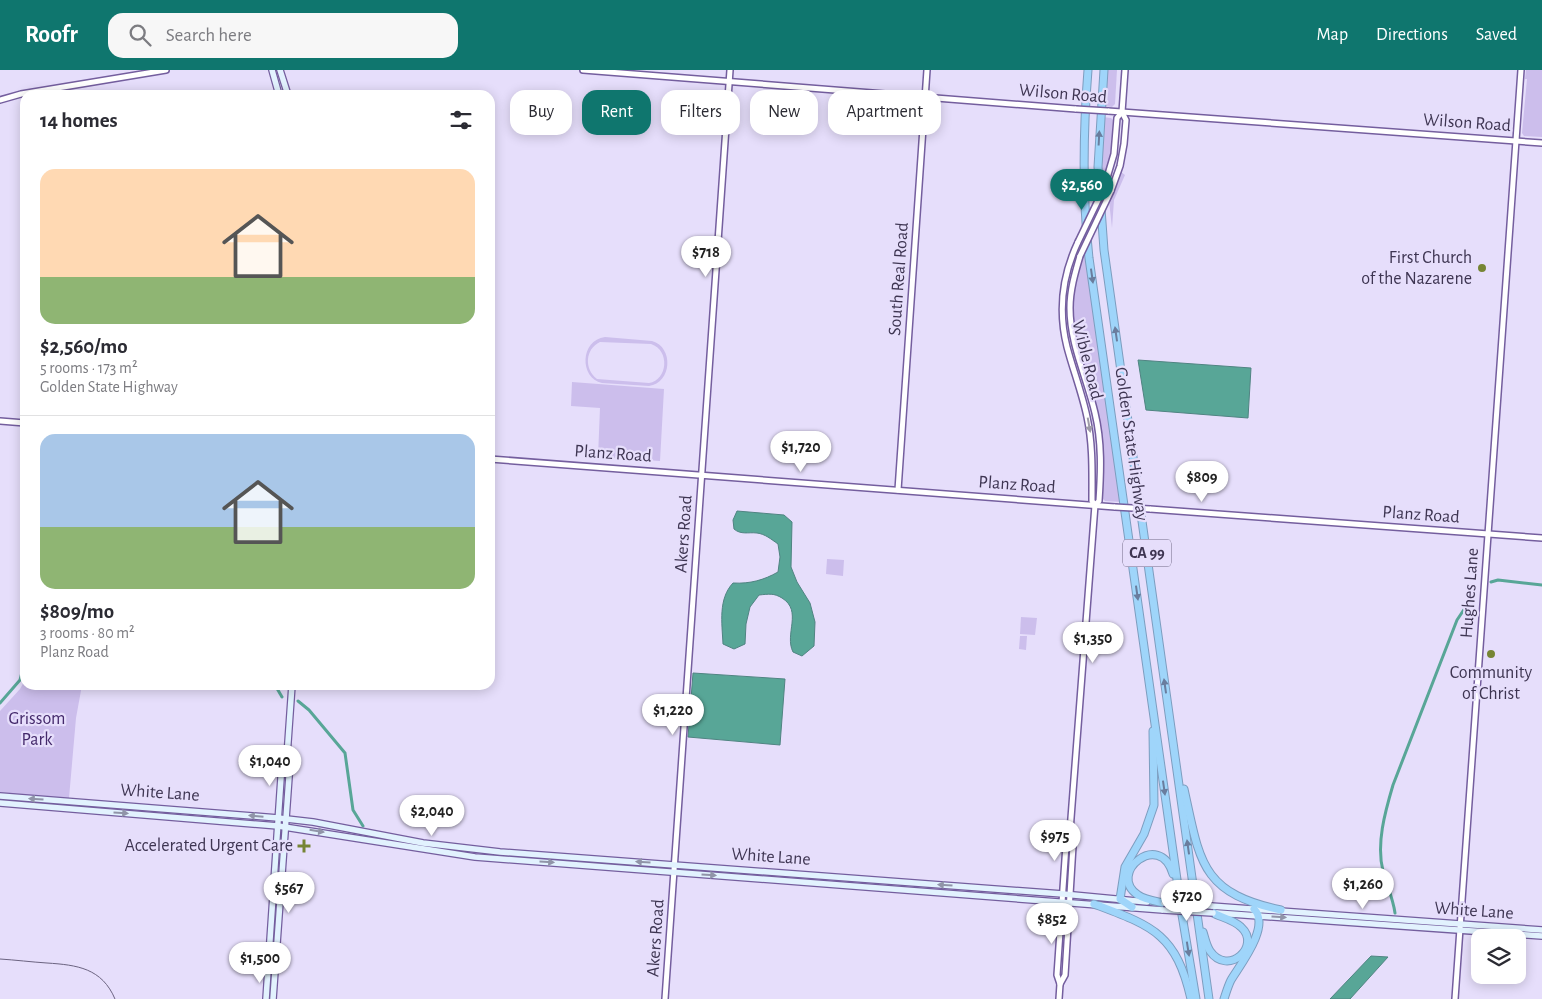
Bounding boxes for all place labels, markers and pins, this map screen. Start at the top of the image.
pin: $2,560 [1041,168,1123,211]
pin: $718 [676,236,736,278]
place label: First Church of the Nazarene [1361,249,1472,288]
marker: First Church of the Nazarene [1476,262,1488,274]
pin: $1,720 [760,430,842,473]
pin: $809 [1172,460,1232,503]
pin: $1,350 [1052,622,1134,664]
marker: Community of Christ [1485,648,1497,660]
place label: Community of Christ [1450,664,1532,703]
pin: $1,220 [632,694,714,736]
pin: $1,040 [229,744,311,787]
pin: $2,040 [391,794,473,837]
pin: $975 [1025,820,1085,862]
place label: Accelerated Urgent Care [125,837,293,855]
marker: Accelerated Urgent Care [297,839,311,853]
pin: $1,260 [1322,868,1404,910]
pin: $567 [259,872,319,914]
pin: $720 [1157,880,1217,922]
pin: $852 [1022,902,1082,945]
pin: $1,500 [219,942,301,984]

